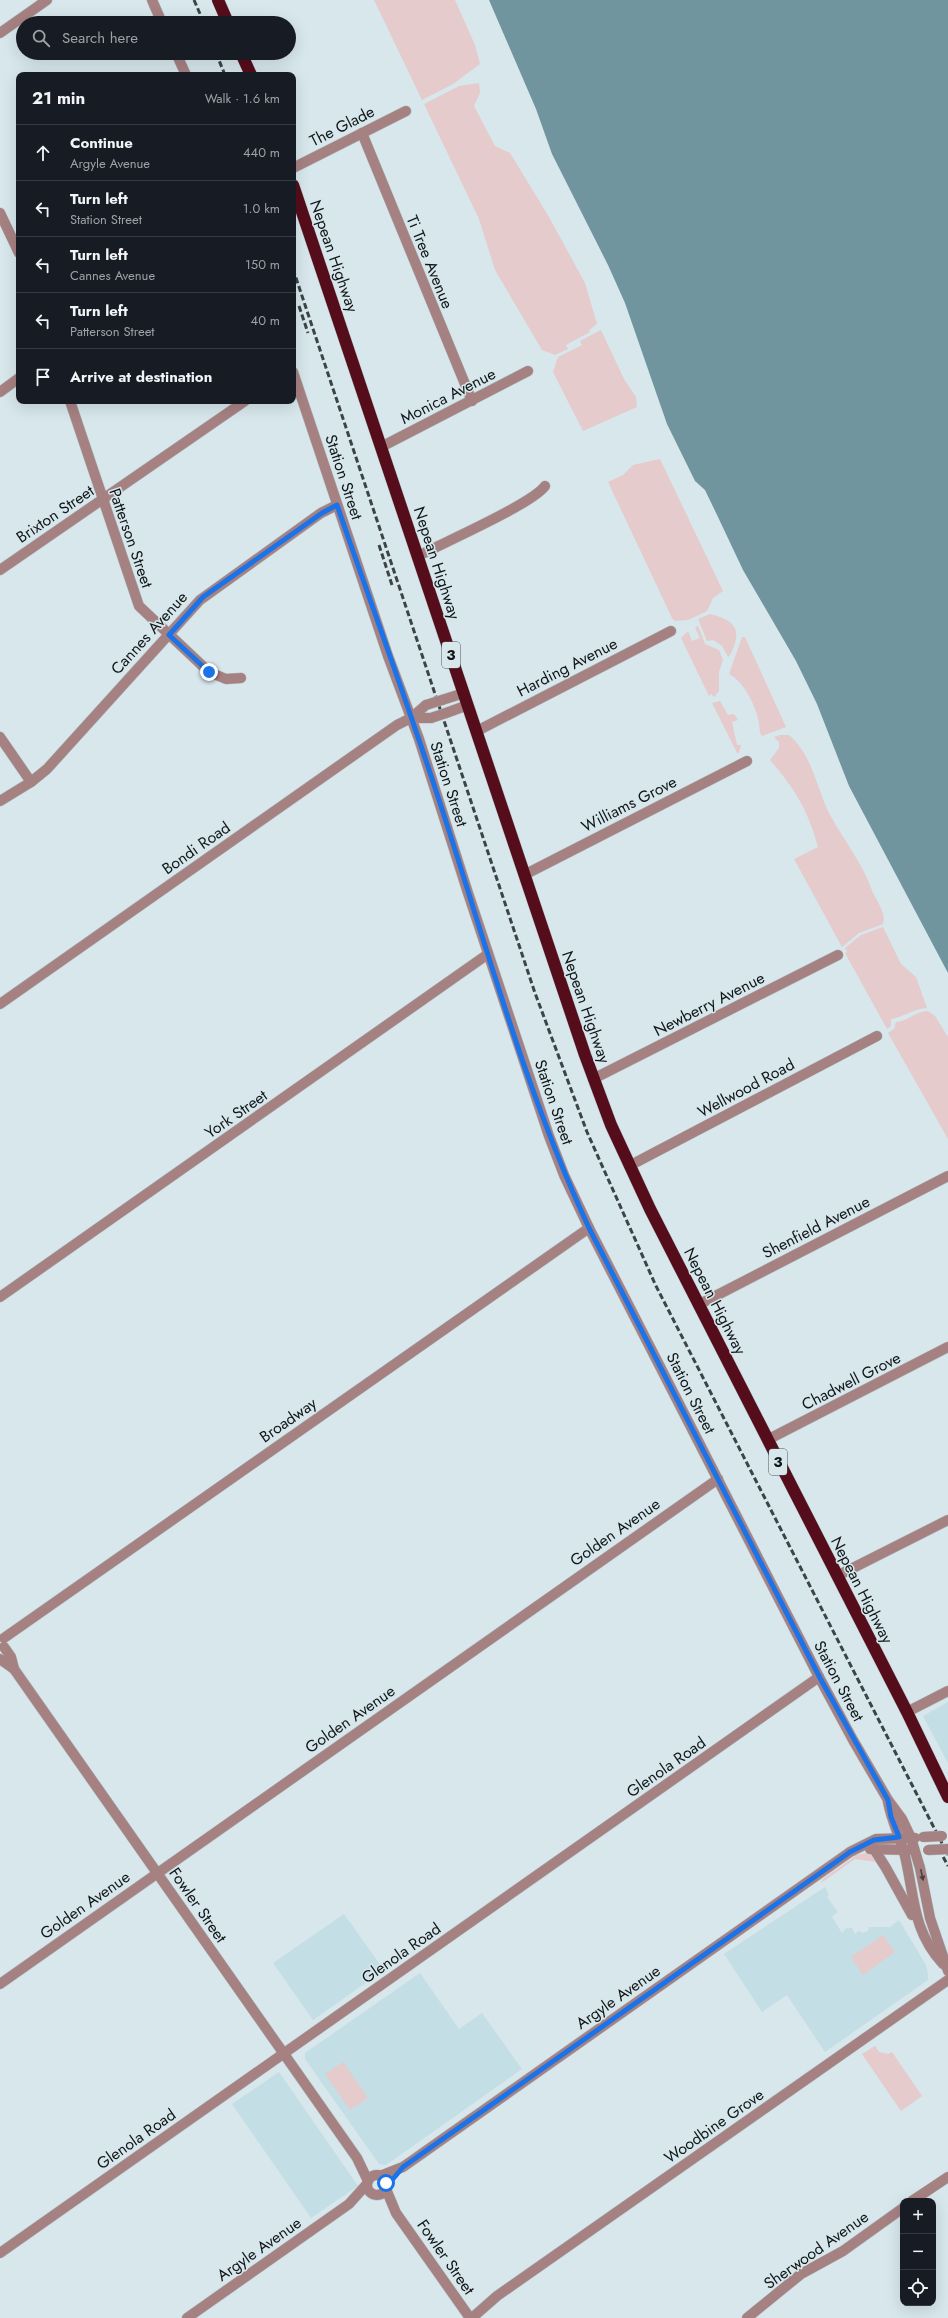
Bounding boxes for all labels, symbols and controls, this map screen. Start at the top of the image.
search box [16,16,296,60]
icon: search [30,27,52,49]
text: Search here [62,27,138,49]
text: 21 min [32,86,85,110]
text: Walk · 1.6 km [205,89,280,108]
street label: The Glade [306,100,378,152]
text: Continue [70,132,133,154]
icon: ahead [32,142,54,164]
text: 440 m [243,143,280,162]
text: Argyle Avenue [70,154,150,173]
text: Turn left [70,188,128,210]
street label: Nepean Highway [304,197,364,316]
icon: left [32,198,54,220]
text: 1.0 km [243,199,280,218]
text: Station Street [70,210,142,229]
street label: Ti Tree Avenue [401,212,459,312]
text: Turn left [70,244,128,266]
icon: left [32,254,54,276]
text: 150 m [245,255,280,274]
text: Cannes Avenue [70,266,155,285]
text: Turn left [70,300,128,322]
icon: left [32,310,54,332]
text: 40 m [251,311,280,330]
text: Patterson Street [70,322,154,341]
street label: Monica Avenue [396,362,500,430]
icon: arrive [32,366,54,388]
text: Arrive at destination [70,366,212,388]
street label: Station Street [319,431,369,523]
street label: Brixton Street [12,479,99,548]
street label: Patterson Street [103,485,159,591]
street label: Nepean Highway [408,504,466,623]
street label: Cannes Avenue [105,586,193,680]
street label: Harding Avenue [513,632,621,702]
road number: 3 [442,642,460,668]
route end [200,663,218,681]
street label: Station Street [424,738,474,830]
street label: Williams Grove [577,770,681,838]
street label: Bondi Road [157,816,235,880]
street label: Nepean Highway [556,948,616,1067]
street label: Newberry Avenue [650,966,768,1042]
street label: Wellwood Road [693,1053,799,1123]
street label: Station Street [529,1056,579,1148]
street label: York Street [200,1084,272,1144]
street label: Shenfield Avenue [758,1190,874,1264]
street label: Nepean Highway [678,1243,752,1359]
street label: Chadwell Grove [797,1346,905,1416]
street label: Station Street [661,1348,721,1438]
street label: Broadway [255,1391,322,1448]
road number: 3 [769,1449,787,1475]
street label: Golden Avenue [565,1492,665,1572]
street label: Nepean Highway [825,1532,899,1648]
street label: Station Street [808,1637,870,1726]
street label: Golden Avenue [300,1679,400,1759]
street label: Glenola Road [622,1731,710,1803]
street label: Fowler Street [164,1863,233,1947]
street label: Golden Avenue [35,1865,135,1945]
one-way arrow [919,1869,925,1881]
street label: Glenola Road [357,1917,445,1989]
street label: Argyle Avenue [571,1959,665,2035]
street label: Woodbine Grove [659,2083,769,2169]
street label: Glenola Road [92,2103,180,2175]
route start [377,2174,395,2192]
map controls [900,2198,936,2306]
button: + [900,2198,936,2234]
street label: Sherwood Avenue [759,2205,873,2295]
street label: Argyle Avenue [212,2211,306,2287]
street label: Fowler Street [412,2215,481,2299]
button: − [900,2234,936,2270]
button: locate [900,2270,936,2306]

